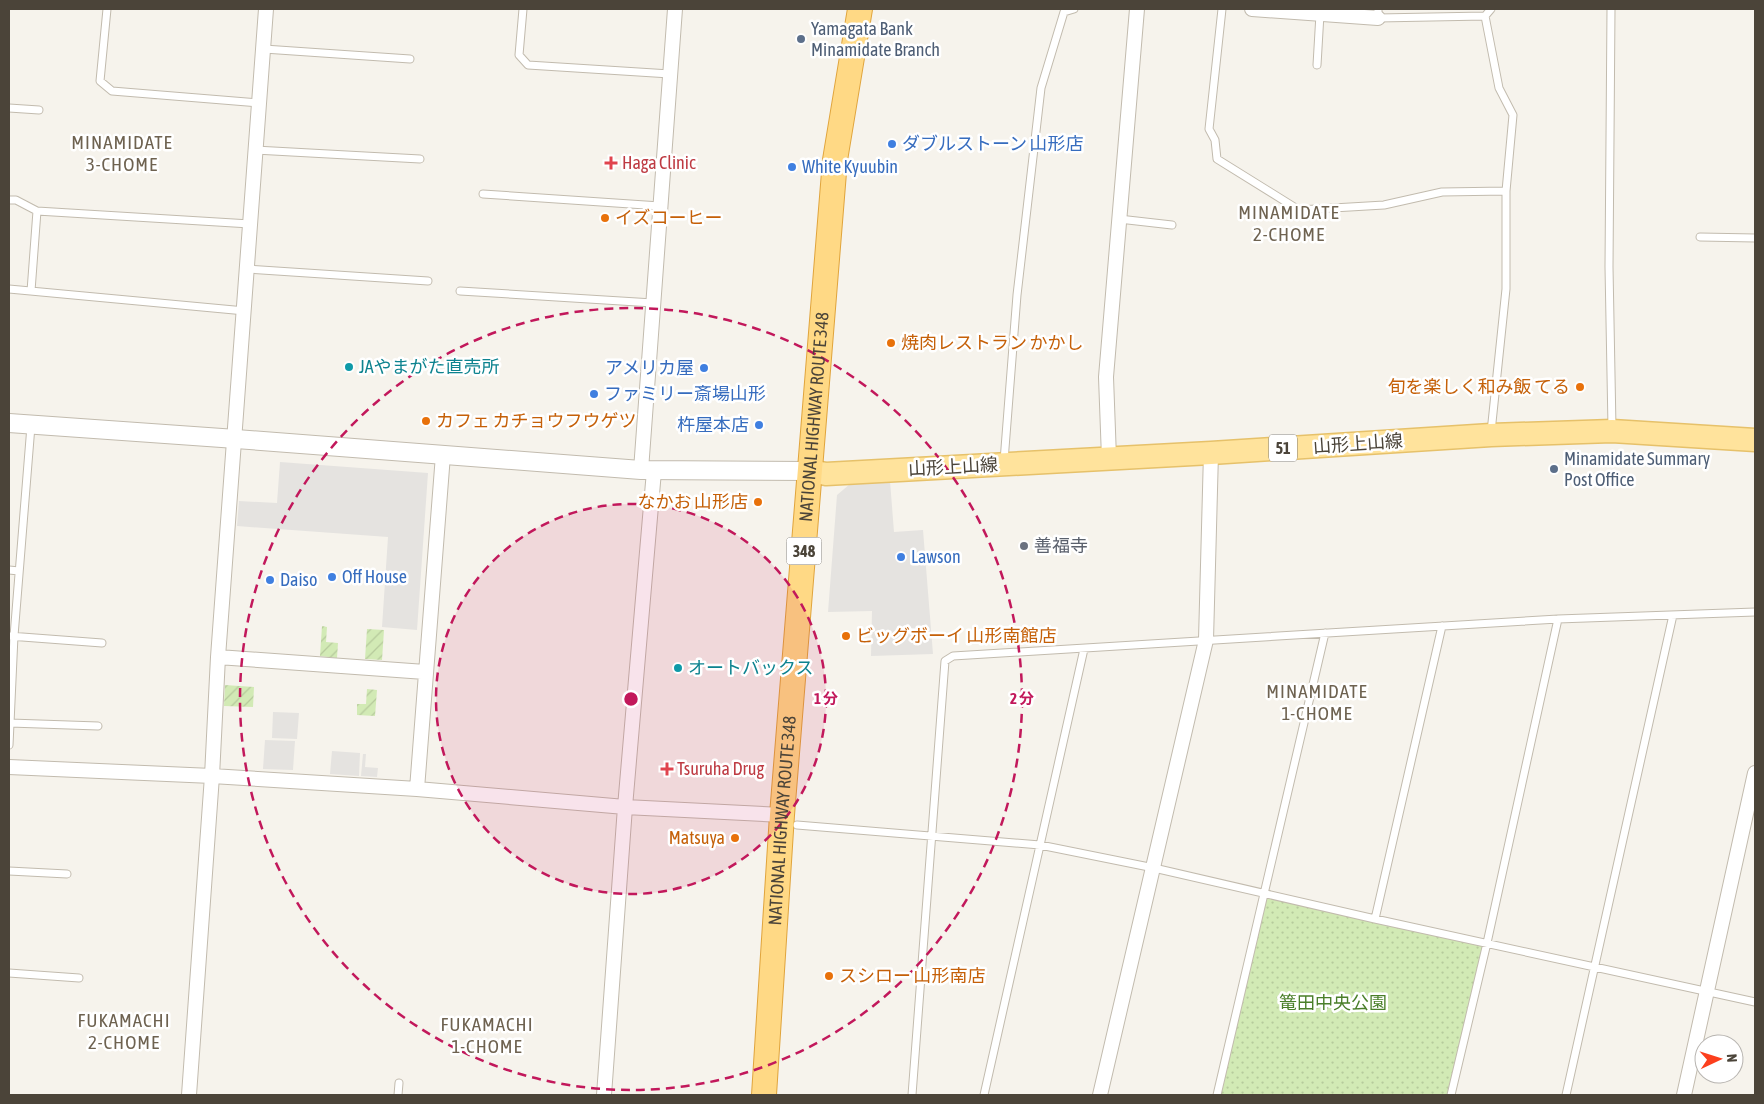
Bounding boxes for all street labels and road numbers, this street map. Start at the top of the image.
street label: NATIONAL HIGHWAY ROUTE 348 [795,311,833,522]
street label: 山形上山線 [1312,430,1404,457]
road number: 51 [1269,434,1297,462]
street label: 山形上山線 [907,454,998,479]
road number: 348 [786,538,822,564]
street label: NATIONAL HIGHWAY ROUTE 348 [764,715,800,926]

